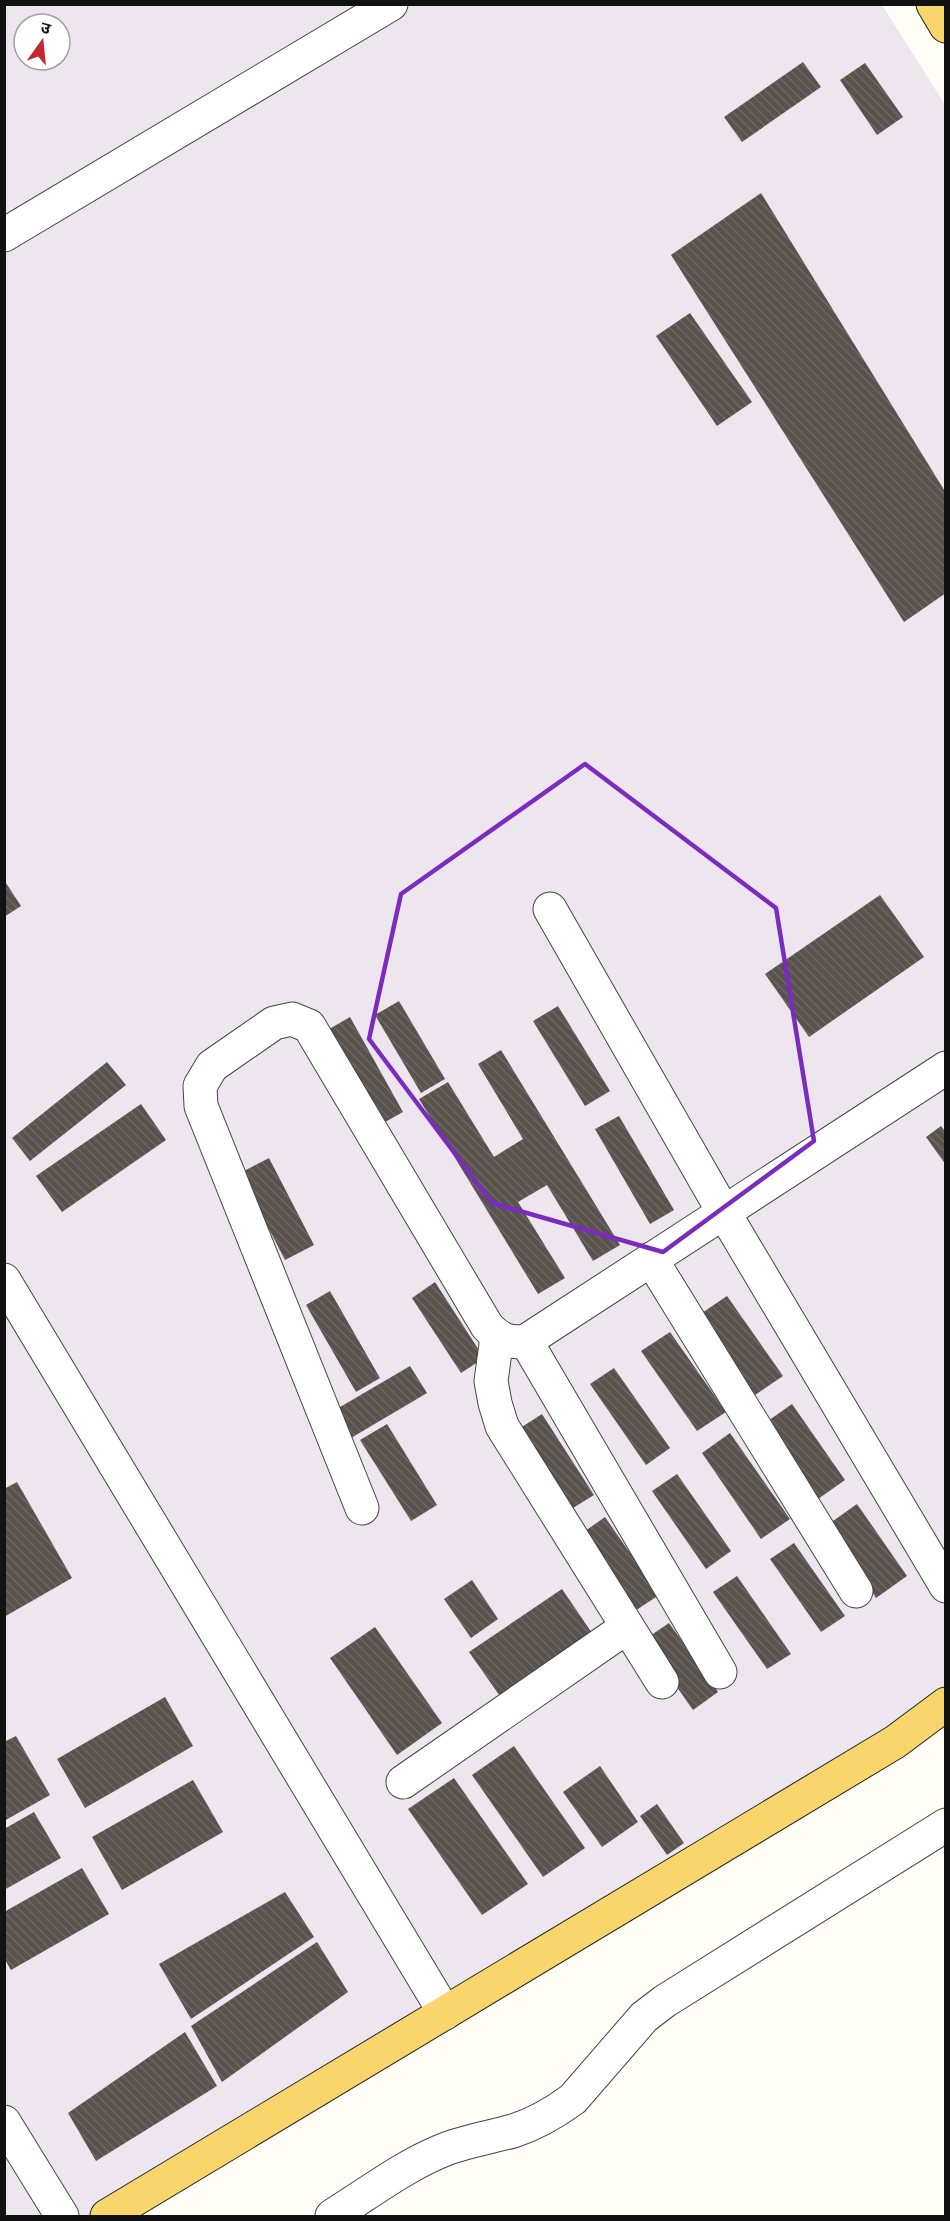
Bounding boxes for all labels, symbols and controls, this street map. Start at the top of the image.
north arrow [12,12,72,72]
text: उ [39,18,53,39]

